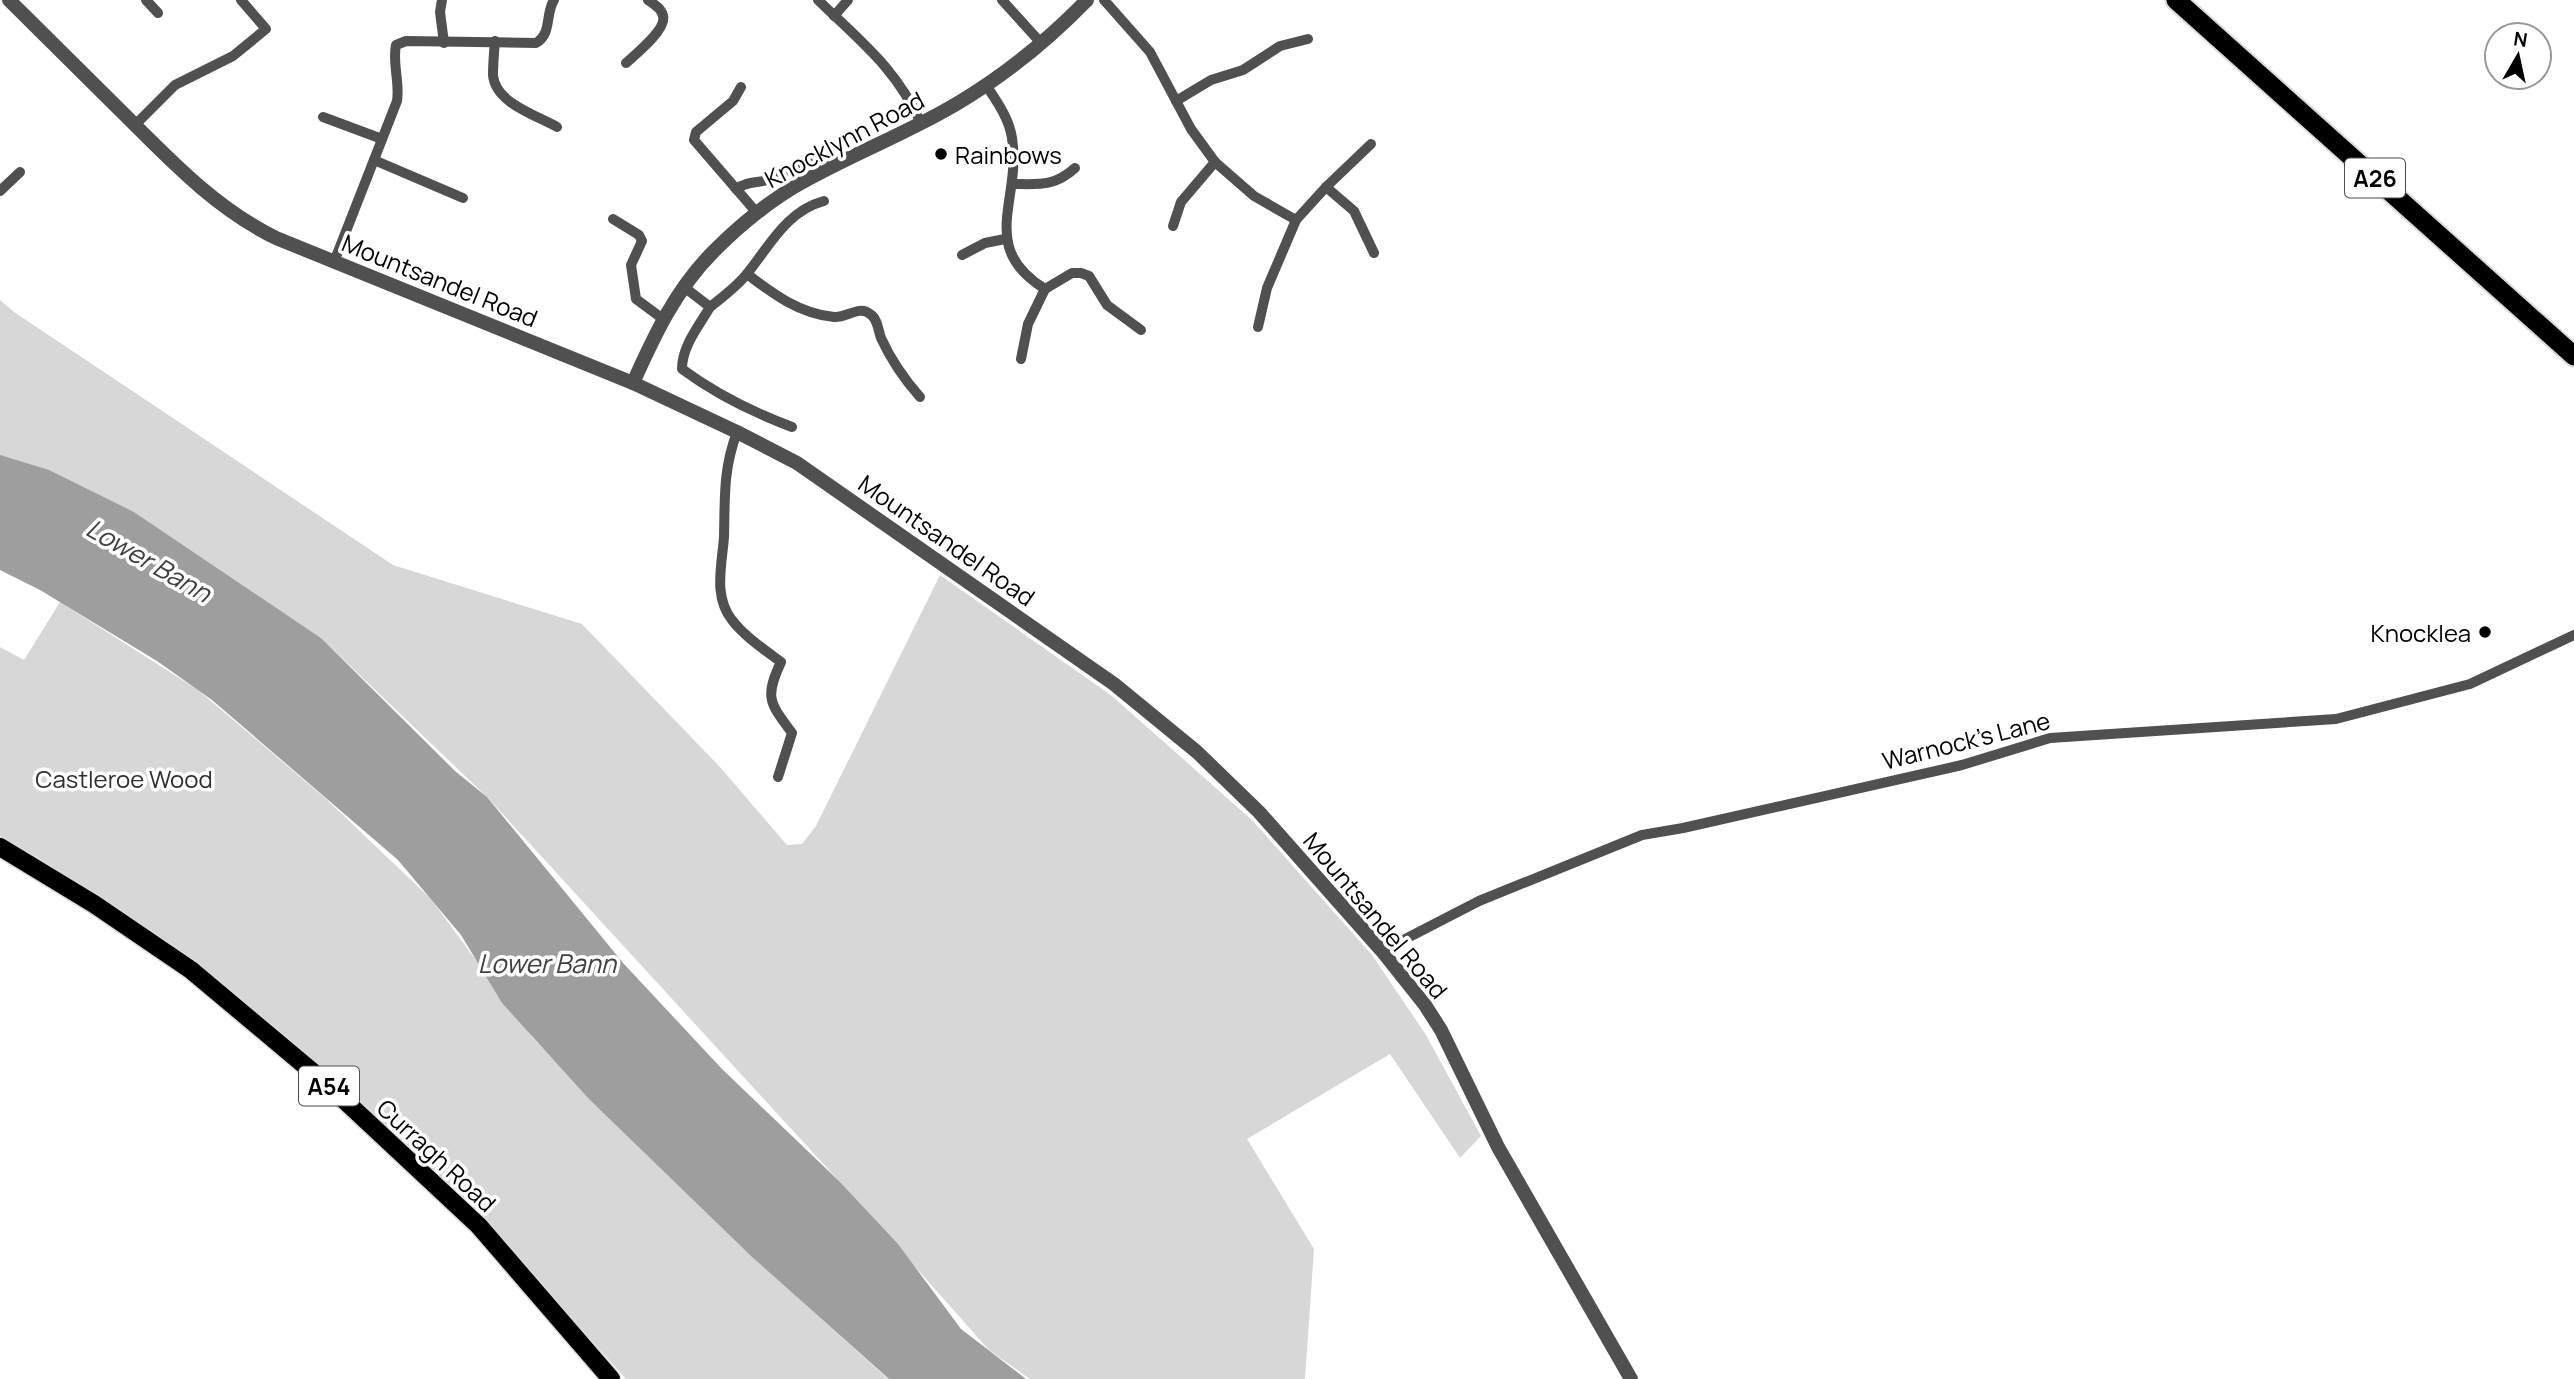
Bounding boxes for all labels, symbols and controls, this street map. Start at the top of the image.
north arrow [2483,21,2553,91]
text: N [2512,25,2529,53]
street label: Knocklynn Road [758,83,930,195]
place label: Rainbows [955,138,1062,171]
marker: Rainbows [933,146,949,162]
road number: A26 [2345,158,2405,197]
street label: Mountsandel Road [337,226,543,334]
street label: Mountsandel Road [852,467,1042,613]
water label: Lower Bann [80,510,219,611]
place label: Knocklea [2370,616,2471,649]
marker: Knocklea [2477,624,2493,640]
street label: Warnock's Lane [1879,703,2053,777]
park label: Castleroe Wood [35,762,213,795]
street label: Mountsandel Road [1296,825,1456,1005]
water label: Lower Bann [478,945,618,981]
road number: A54 [299,1066,359,1106]
street label: Curragh Road [370,1091,504,1219]

